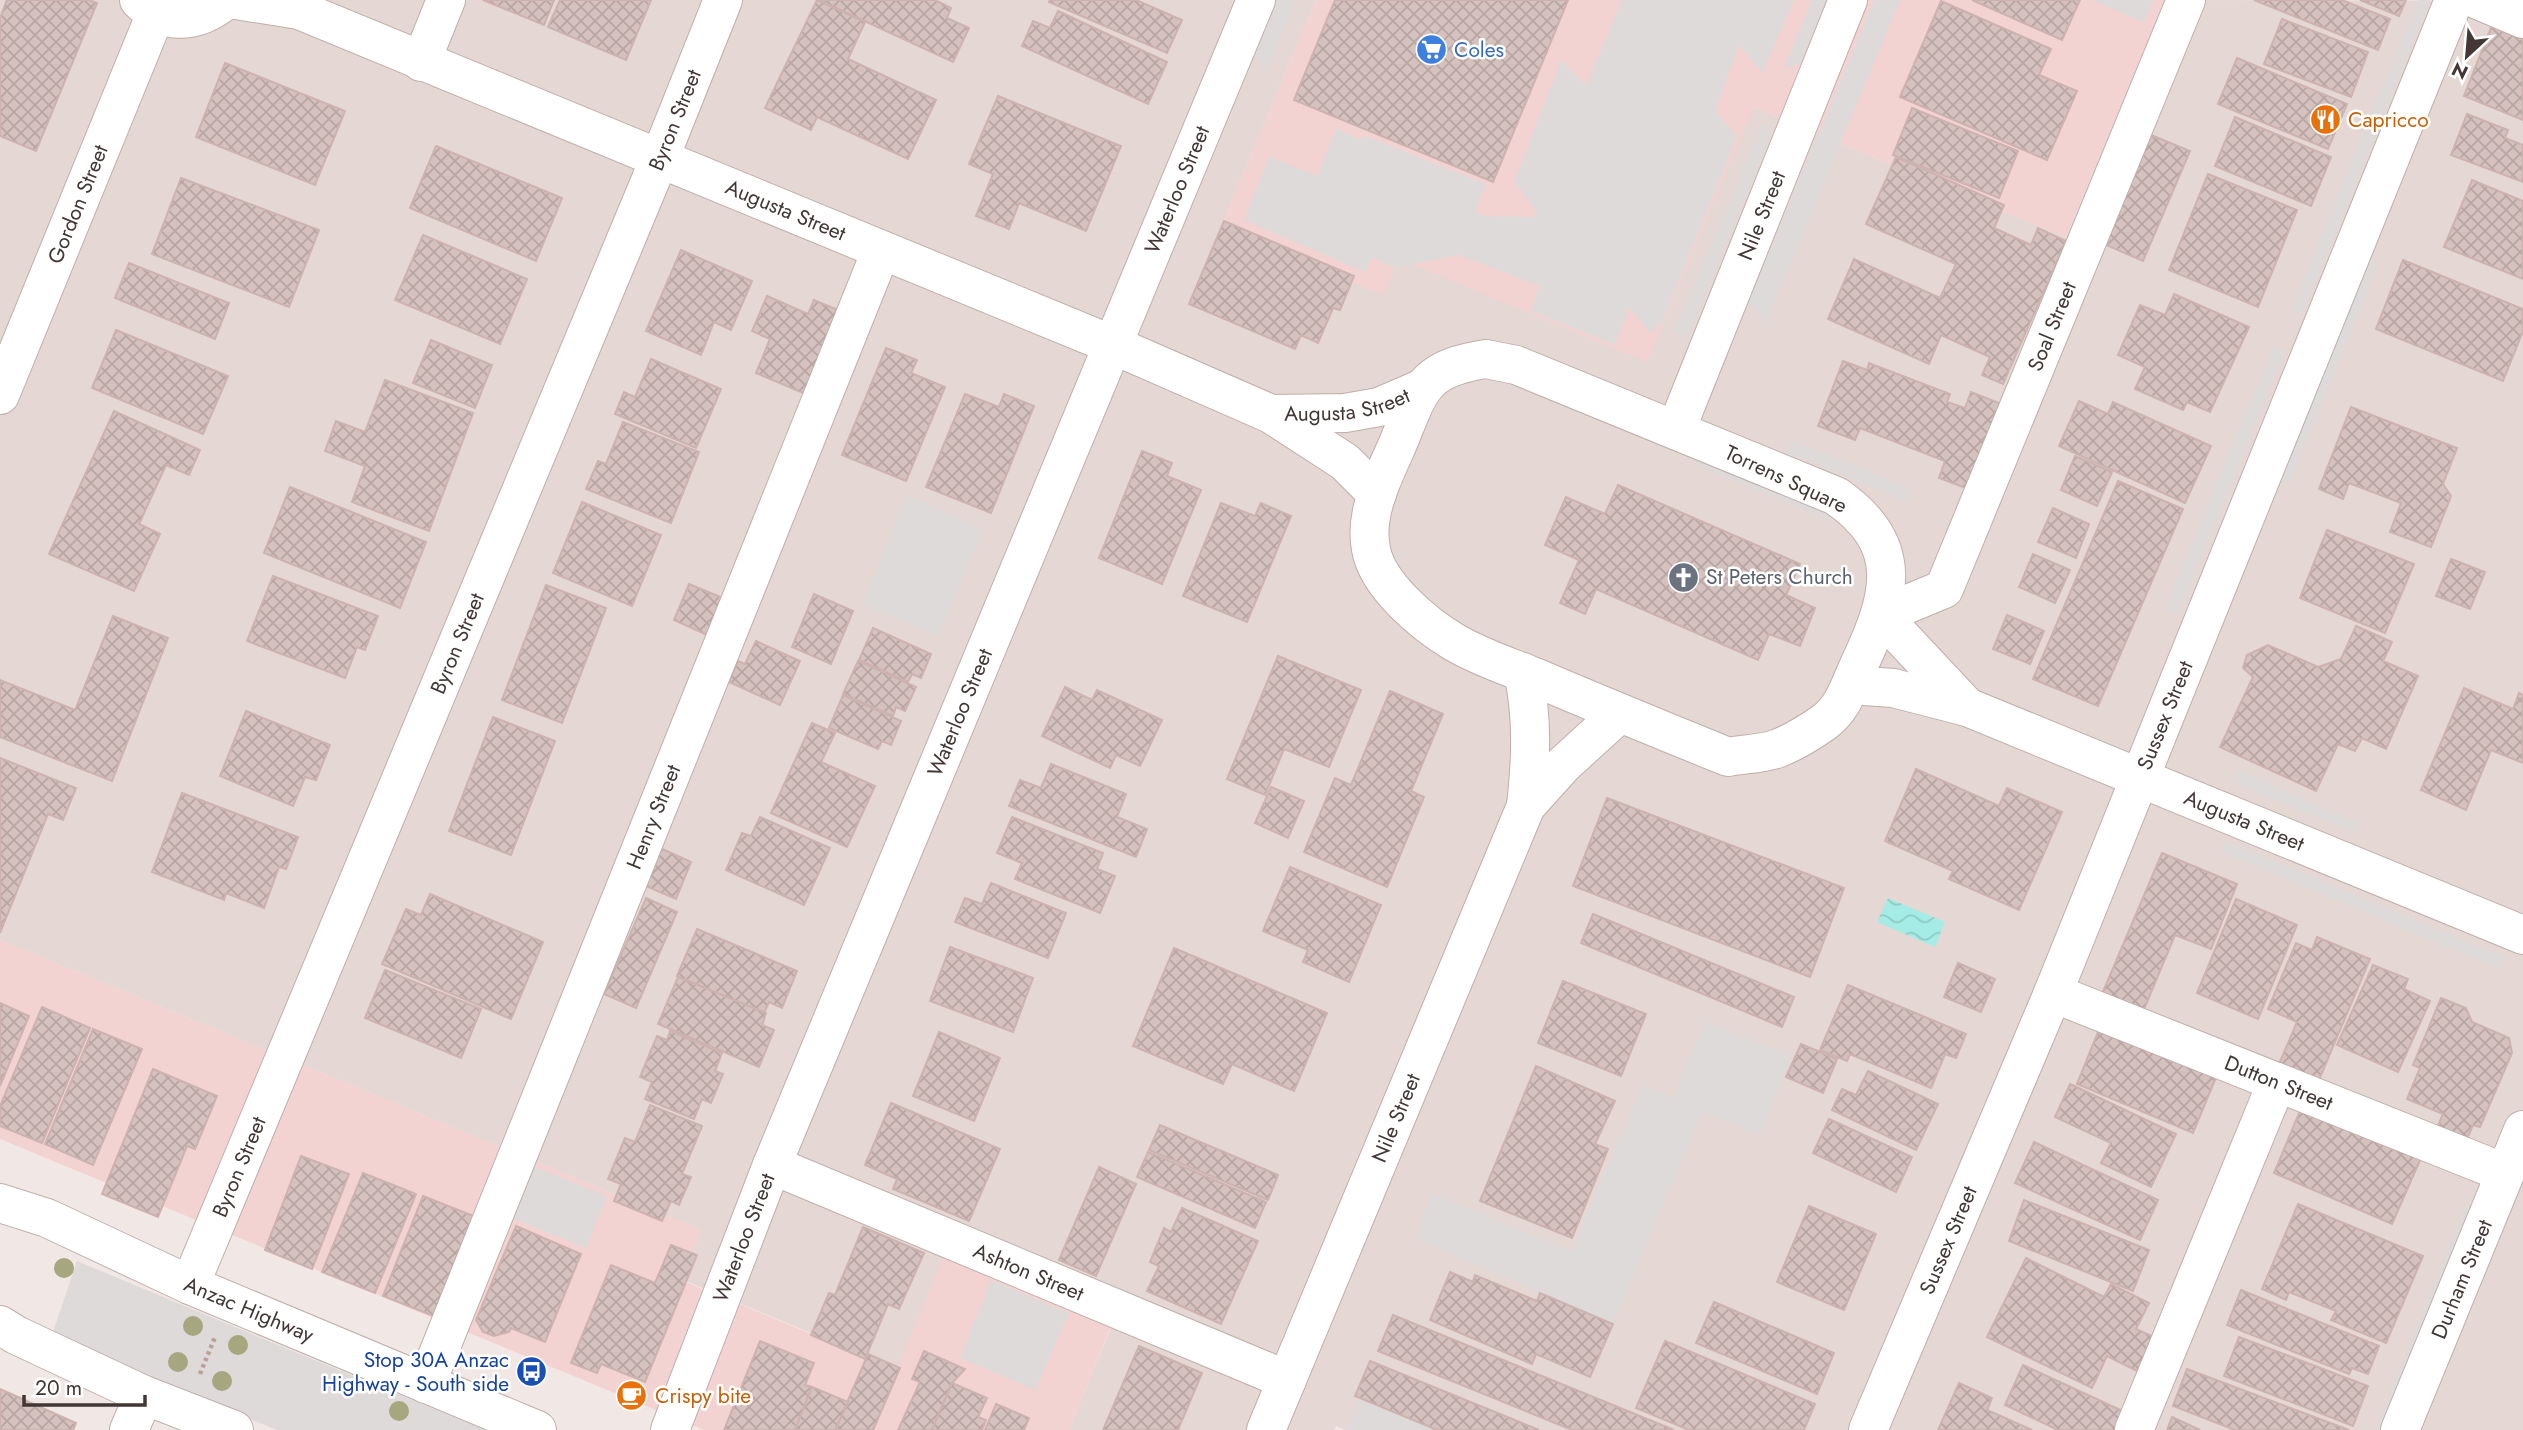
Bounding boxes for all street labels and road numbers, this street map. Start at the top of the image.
street label: Byron Street [641,65,709,175]
street label: Waterloo Street [1137,121,1217,258]
street label: Gordon Street [40,140,116,268]
street label: Nile Street [1730,166,1793,265]
street label: Augusta Street [721,172,850,248]
street label: Soal Street [2020,277,2084,376]
street label: Augusta Street [1284,381,1415,429]
street label: Torrens Square [1720,437,1852,521]
street label: Byron Street [423,588,492,699]
street label: Waterloo Street [920,644,1000,781]
street label: Sussex Street [2130,656,2201,774]
street label: Henry Street [619,760,688,874]
street label: Augusta Street [2179,783,2309,859]
street label: Dutton Street [2220,1048,2337,1118]
street label: Nile Street [1364,1069,1428,1167]
street label: Byron Street [205,1112,274,1222]
street label: Waterloo Street [706,1169,782,1307]
street label: Sussex Street [1912,1181,1985,1299]
street label: Durham Street [2424,1215,2500,1343]
street label: Ashton Street [969,1236,1088,1309]
street label: Anzac Highway [179,1269,319,1350]

